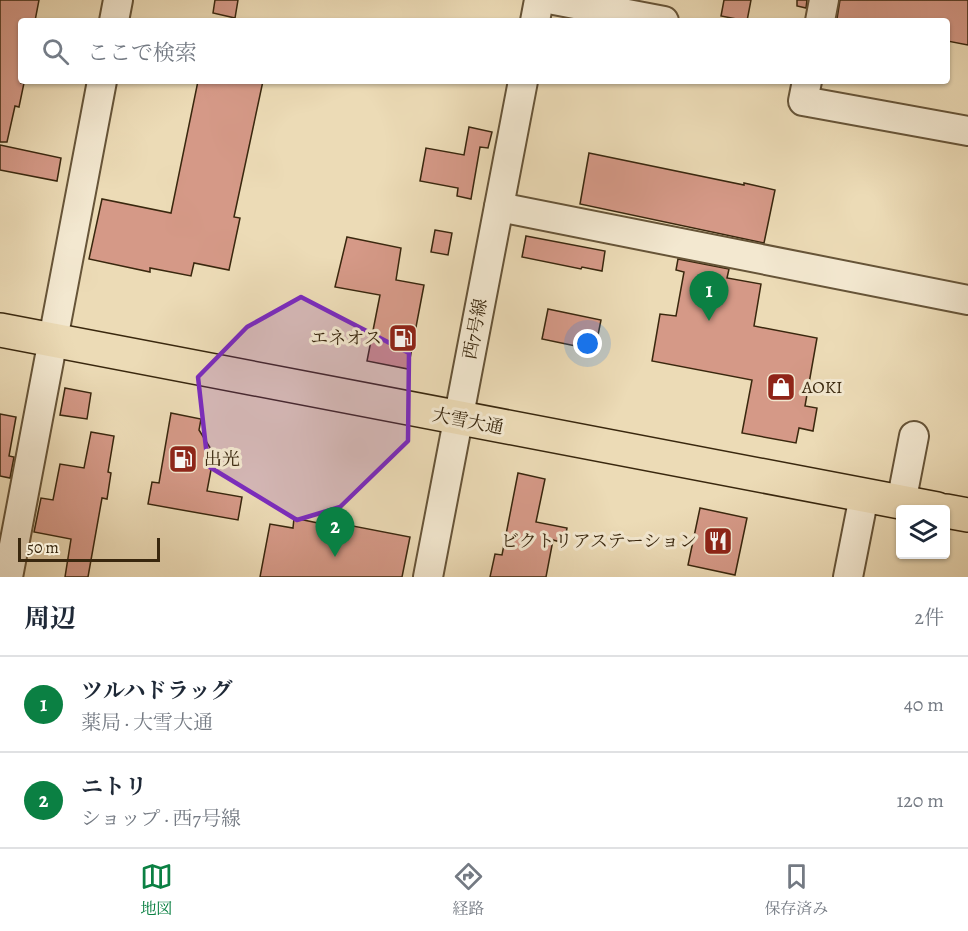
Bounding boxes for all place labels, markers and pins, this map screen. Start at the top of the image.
pin: 1 [690,272,728,321]
fuel station icon: エネオス [387,322,419,354]
place label: エネオス [310,326,382,350]
shop icon: AOKI [765,371,797,403]
place label: AOKI [801,375,843,399]
fuel station icon: 出光 [167,443,199,475]
place label: 出光 [204,447,240,471]
pin: 2 [316,508,354,557]
restaurant icon: ビクトリアステーション [702,525,734,557]
place label: ビクトリアステーション [501,529,697,553]

